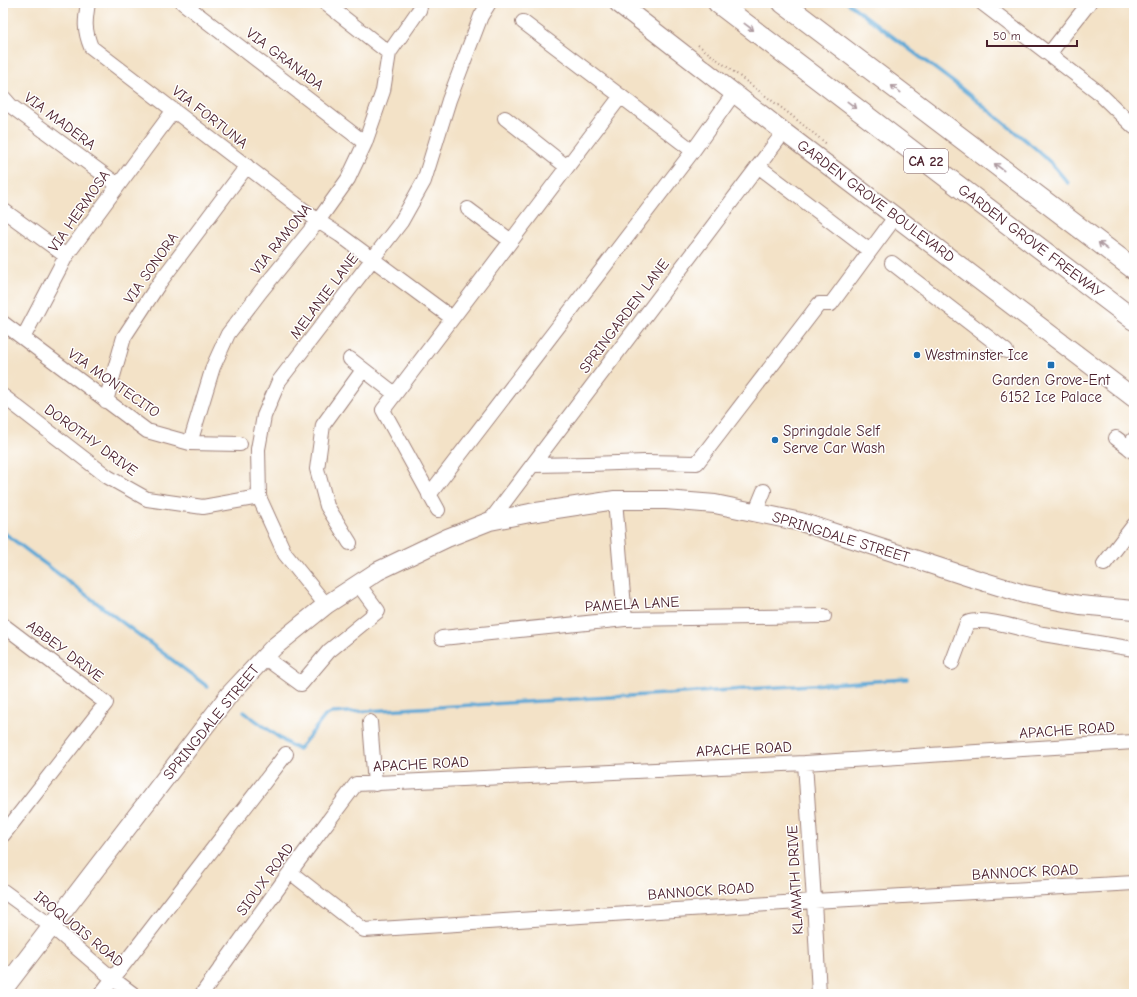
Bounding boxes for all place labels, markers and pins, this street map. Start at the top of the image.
place label: Westminster Ice [925,346,1029,364]
marker: Westminster Ice [912,350,922,360]
marker: Garden Grove-Ent 6152 Ice Palace [1046,360,1056,370]
place label: Garden Grove-Ent 6152 Ice Palace [992,371,1111,406]
place label: Springdale Self Serve Car Wash [783,422,885,457]
marker: Springdale Self Serve Car Wash [770,435,780,445]

